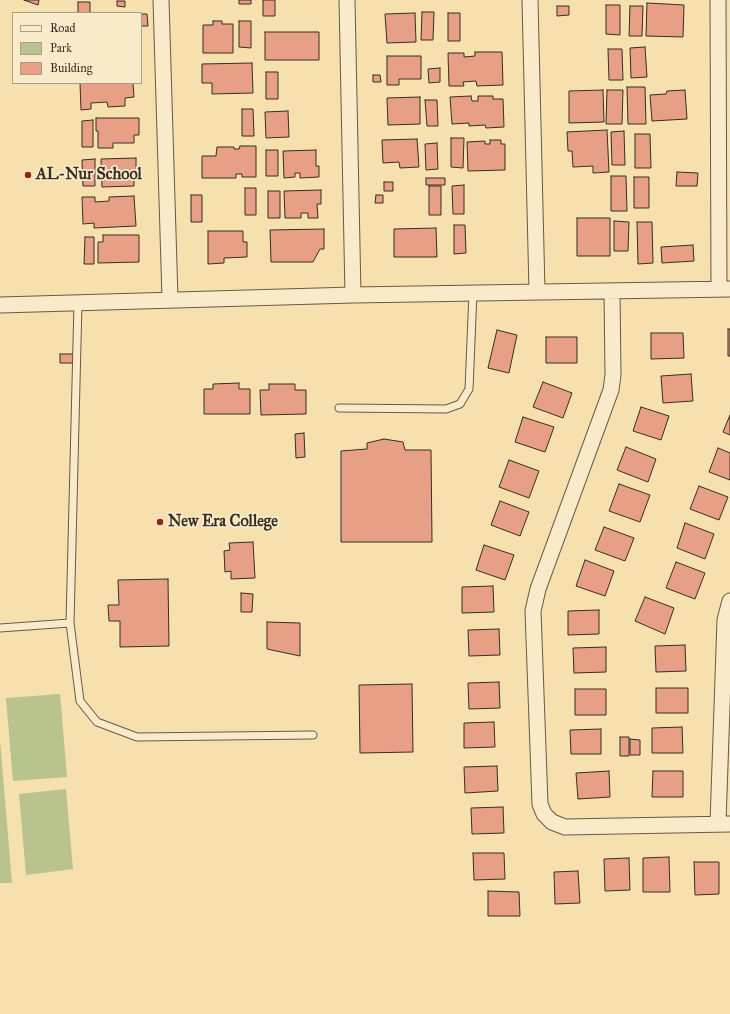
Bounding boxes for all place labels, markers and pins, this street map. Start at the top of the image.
place label: AL-Nur School [36,165,142,185]
marker: AL-Nur School [23,170,33,180]
place label: New Era College [168,512,278,532]
marker: New Era College [155,517,165,527]

